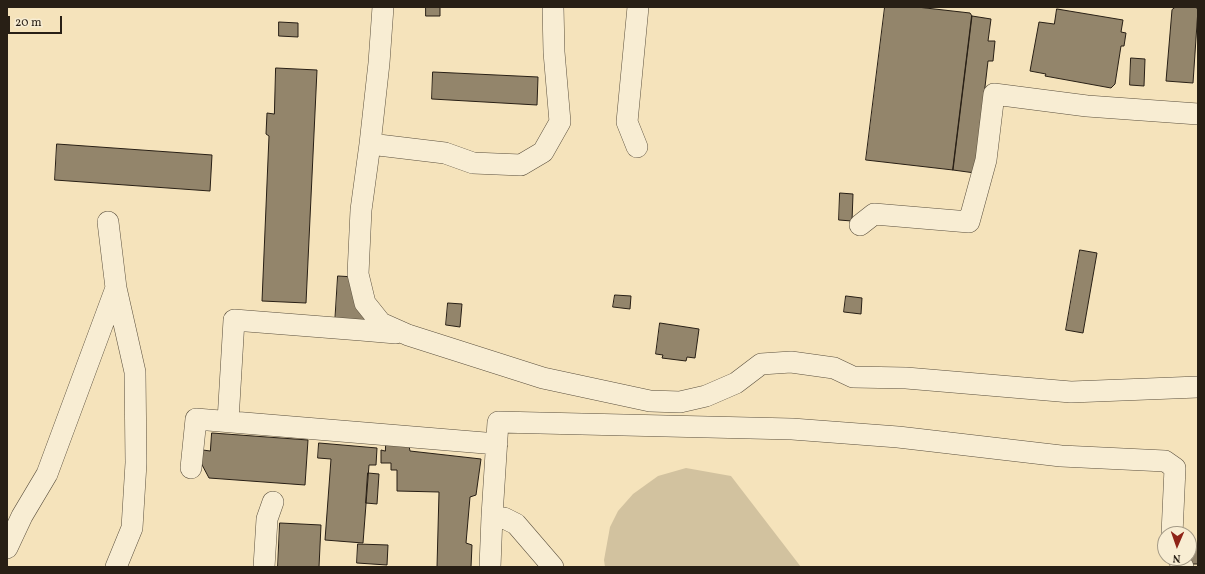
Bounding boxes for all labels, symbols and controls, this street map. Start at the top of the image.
scale bar [10,8,64,34]
text: 20 m [15,15,42,31]
north arrow [1157,526,1197,566]
text: N [1172,550,1181,565]

